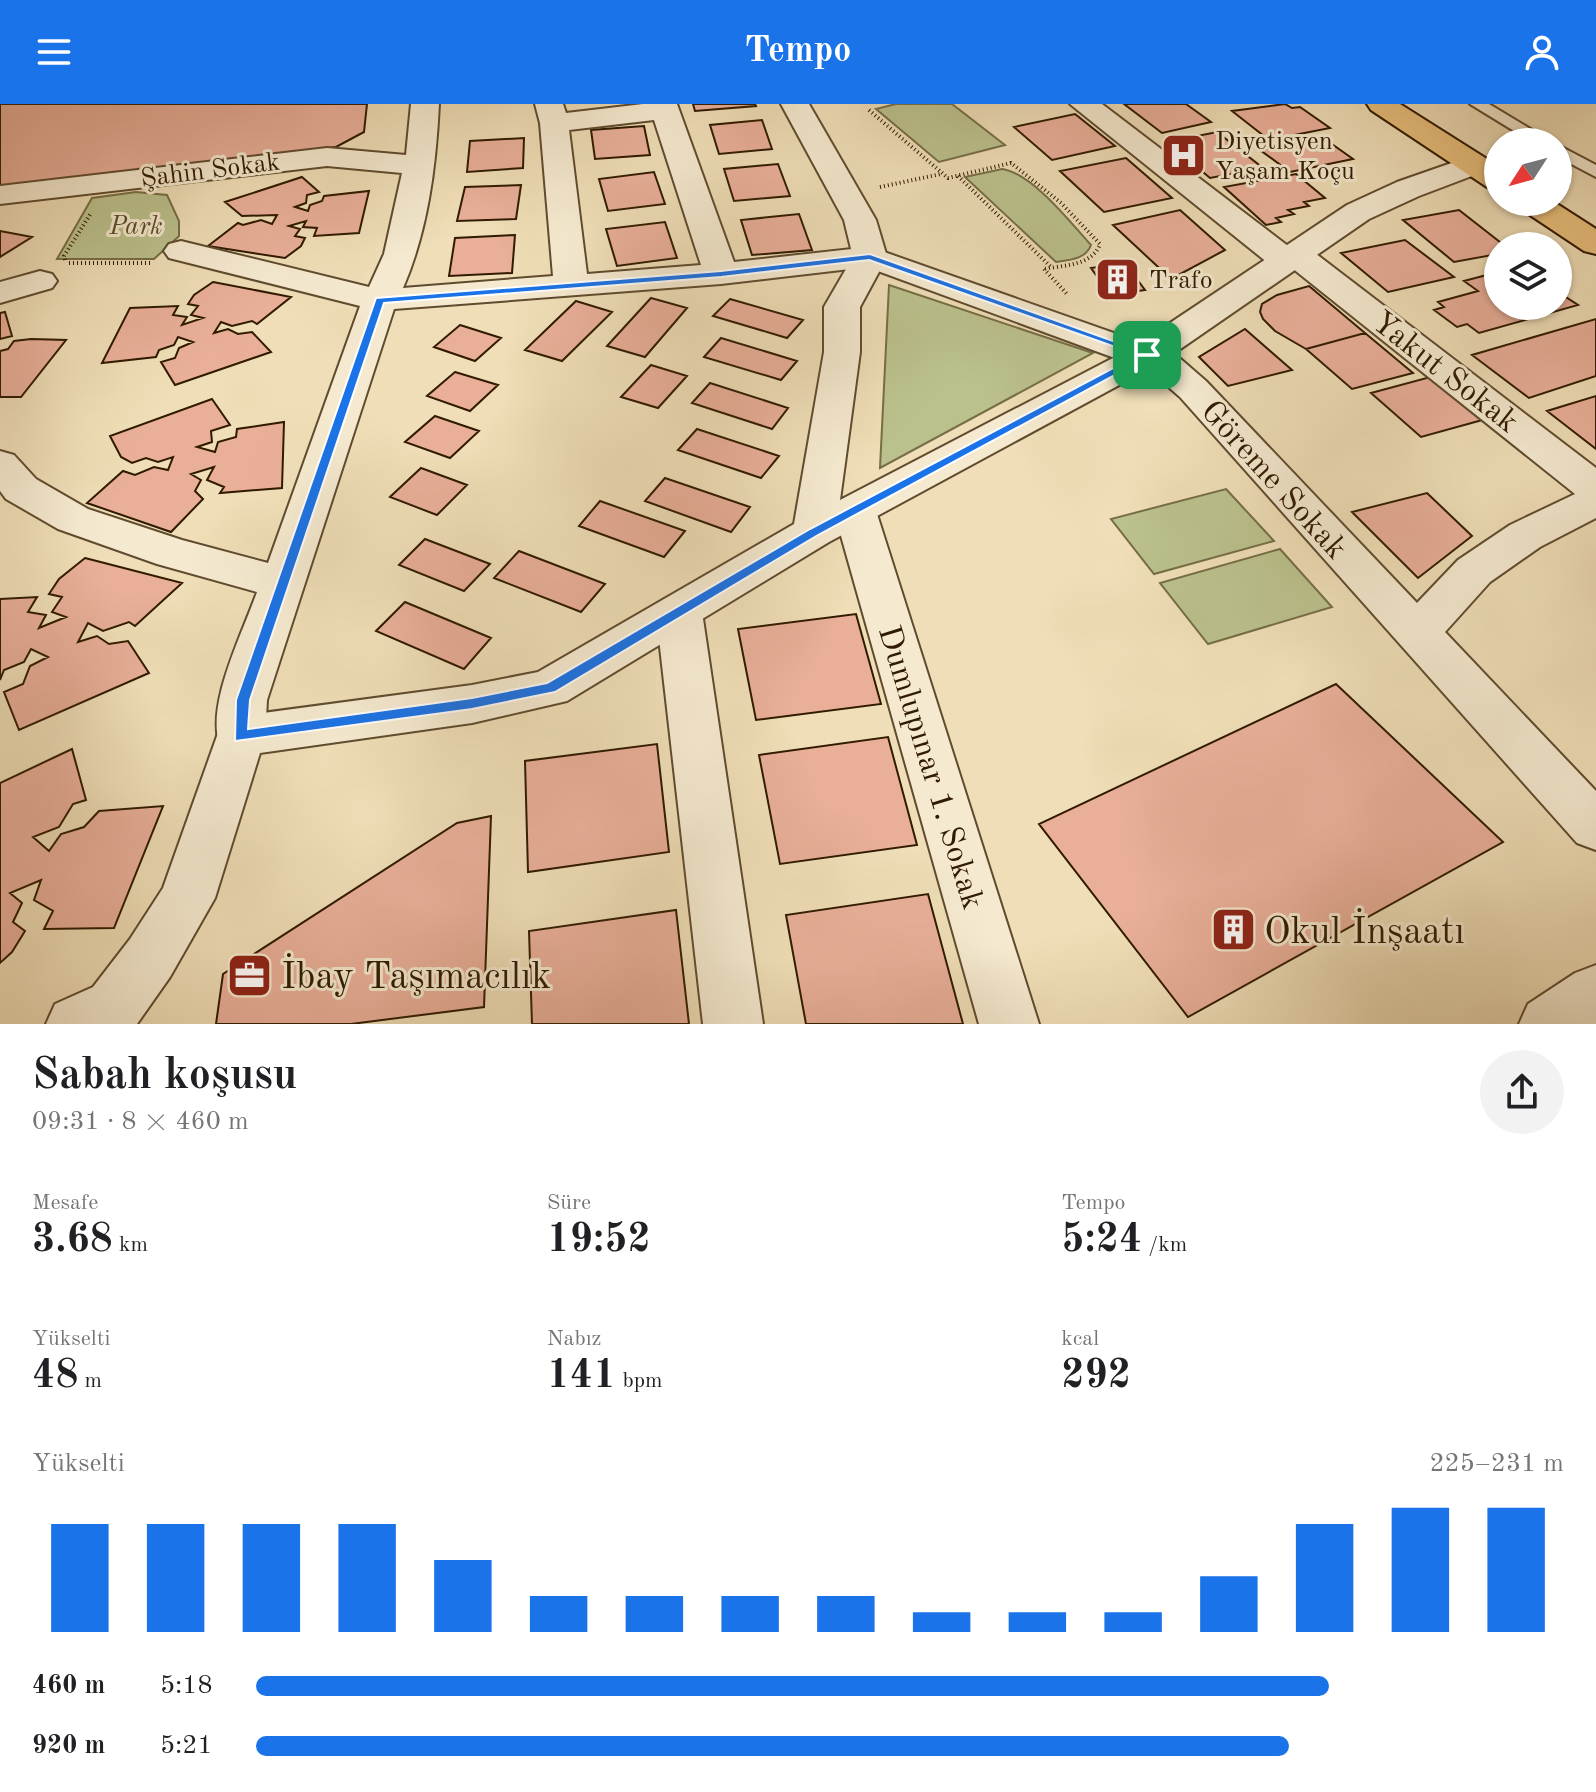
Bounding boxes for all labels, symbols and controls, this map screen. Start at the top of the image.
icon: menu [32,30,76,74]
icon: person [1520,30,1564,74]
text: Tempo [745,34,852,70]
north arrow [1484,128,1572,216]
map controls [1484,128,1572,320]
place label: Diyetisyen Yaşam Koçu [1215,129,1355,185]
hospital icon: Diyetisyen Yaşam Koçu [1160,131,1208,179]
street label: Şahin Sokak [139,150,281,192]
park label: Park [108,214,163,240]
button: layers [1484,232,1572,320]
building icon: Trafo [1094,255,1142,303]
place label: Trafo [1149,268,1213,294]
street label: Yakut Sokak [1365,307,1523,440]
pin [1113,321,1181,389]
icon: arrive [1125,333,1169,377]
street label: Göreme Sokak [1194,396,1352,566]
street label: Dumlupınar 1. Sokak [871,622,988,914]
building icon: Okul İnşaatı [1209,906,1257,954]
place label: Okul İnşaatı [1264,908,1465,952]
office icon: İbay Taşımacılık [226,951,274,999]
place label: İbay Taşımacılık [281,953,551,997]
button: share [1480,1050,1564,1134]
text: Sabah koşusu [32,1054,297,1098]
text: 09:31 · 8 × 460 m [32,1109,249,1135]
text: Mesafe [32,1192,98,1214]
text: Süre [547,1192,591,1214]
text: Tempo [1061,1192,1125,1214]
text: 3.68 [32,1221,113,1261]
text: 19:52 [547,1221,651,1261]
text: 5:24 [1061,1221,1142,1261]
text: km [113,1234,148,1256]
text: /km [1142,1234,1187,1256]
text: Yükselti [32,1328,110,1350]
text: Nabız [547,1328,601,1350]
text: kcal [1061,1328,1099,1350]
text: 48 [32,1357,78,1397]
text: 141 [547,1357,616,1397]
text: 292 [1061,1357,1131,1397]
text: m [78,1370,102,1392]
text: bpm [616,1370,663,1392]
text: Yükselti [32,1451,125,1477]
text: 225–231 m [1429,1451,1564,1477]
text: 460 m [32,1673,105,1699]
text: 5:18 [160,1673,213,1699]
text: 920 m [32,1733,105,1759]
text: 5:21 [160,1733,213,1759]

